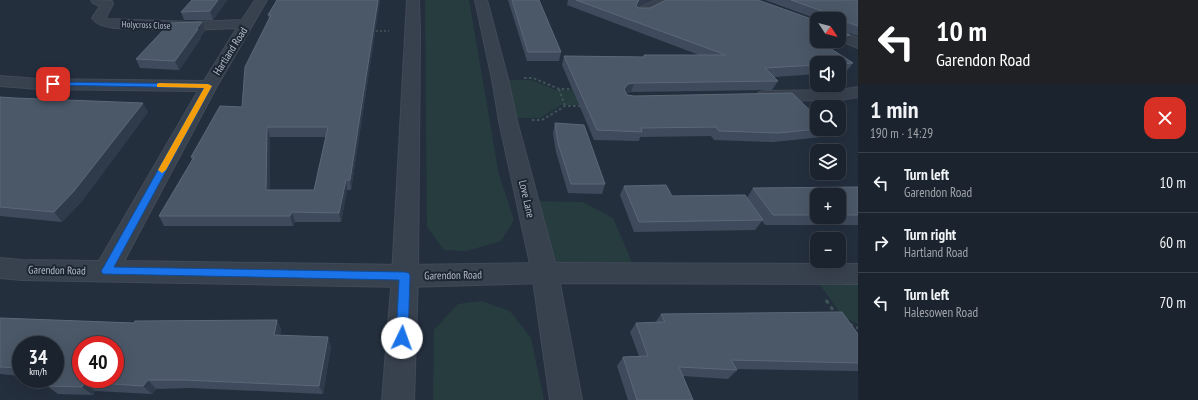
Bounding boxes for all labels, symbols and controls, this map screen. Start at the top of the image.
north arrow [810,12,846,48]
map controls [810,12,846,268]
text: 10 m [936,12,987,49]
icon: left [870,16,922,68]
street label: Holycross Close [122,18,171,31]
street label: Hartland Road [210,24,250,78]
text: Garendon Road [936,48,1030,71]
button: sound [810,56,846,92]
pin [36,67,70,101]
icon: arrive [42,73,64,95]
text: 1 min [870,94,918,125]
button: close [1144,97,1186,139]
button: search [810,100,846,136]
text: 190 m · 14:29 [870,125,933,142]
button: layers [810,144,846,180]
text: Turn left [904,165,949,184]
icon: left [870,172,892,194]
text: 10 m [1160,173,1186,192]
street label: Love Lane [516,179,538,220]
text: Garendon Road [904,184,972,201]
button: + [810,188,846,224]
text: Turn right [904,225,956,244]
button: − [810,232,846,268]
icon: right [870,232,892,254]
text: 60 m [1160,233,1186,252]
text: Hartland Road [904,244,968,261]
street label: Garendon Road [28,262,86,278]
street label: Garendon Road [424,267,482,283]
text: Turn left [904,285,949,304]
icon: left [870,292,892,314]
text: 70 m [1160,293,1186,312]
text: Halesowen Road [904,304,978,321]
position arrow [381,317,423,359]
speed limit sign: 40 [72,336,124,388]
text: 34 [28,344,48,370]
text: km/h [29,365,47,378]

